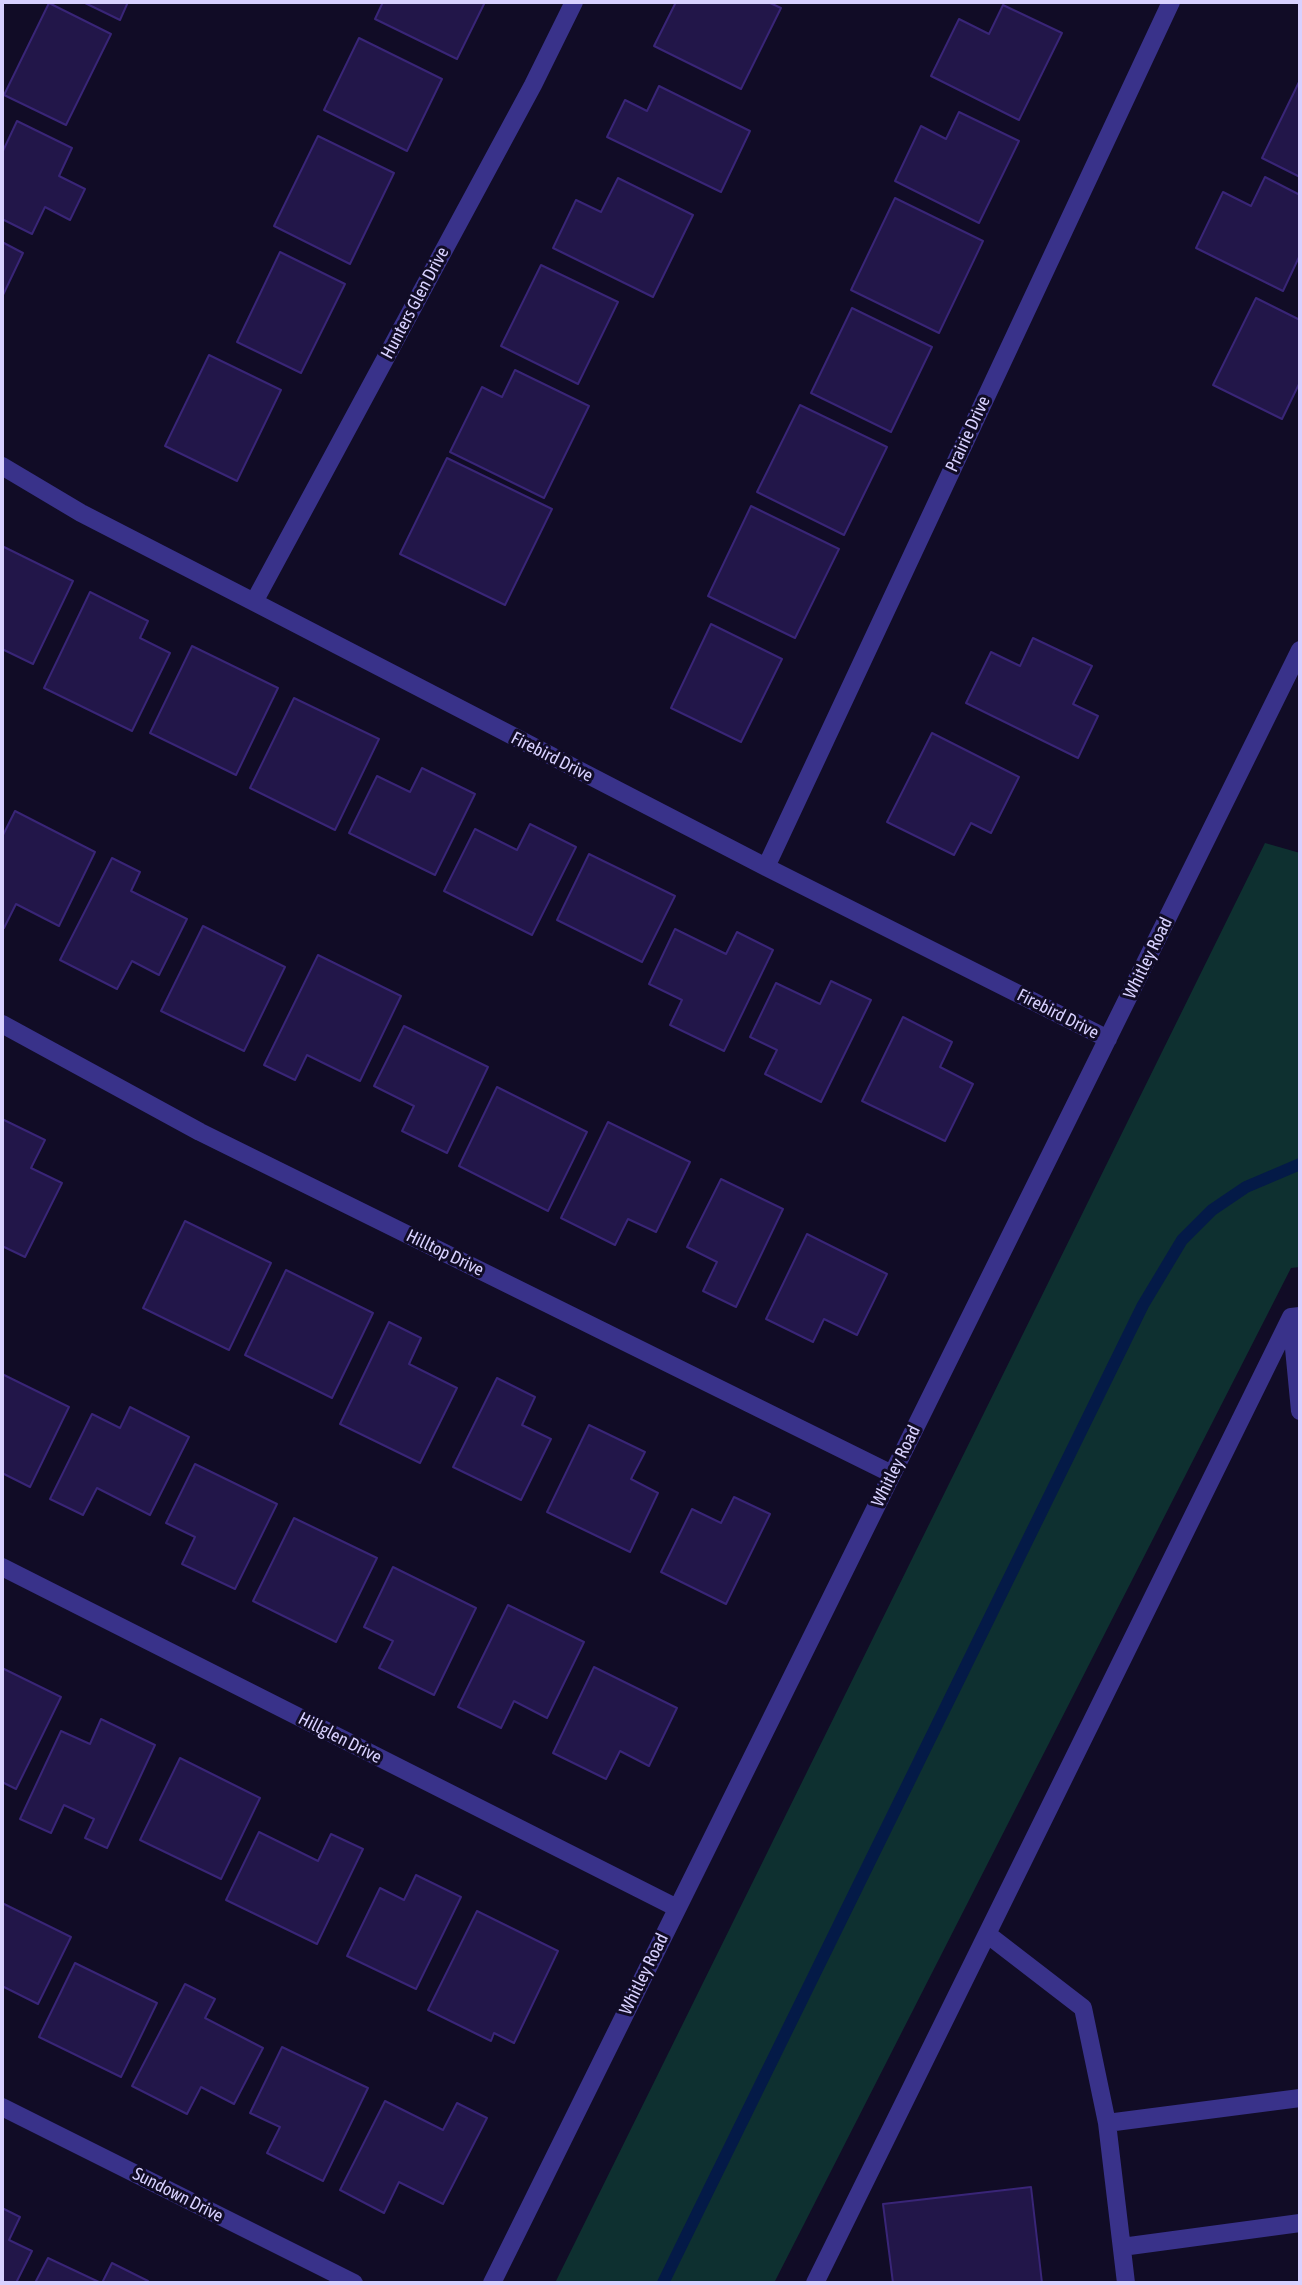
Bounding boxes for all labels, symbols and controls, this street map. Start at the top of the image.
street label: Hunters Glen Drive [376,243,454,363]
street label: Prairie Drive [941,393,995,475]
street label: Firebird Drive [508,727,596,787]
street label: Whitley Road [1119,914,1177,1002]
street label: Firebird Drive [1014,984,1102,1044]
street label: Hilltop Drive [403,1225,487,1281]
street label: Whitley Road [867,1422,925,1510]
street label: Hillglen Drive [295,1708,385,1768]
street label: Whitley Road [615,1930,673,2018]
street label: Sundown Drive [129,2163,227,2227]

